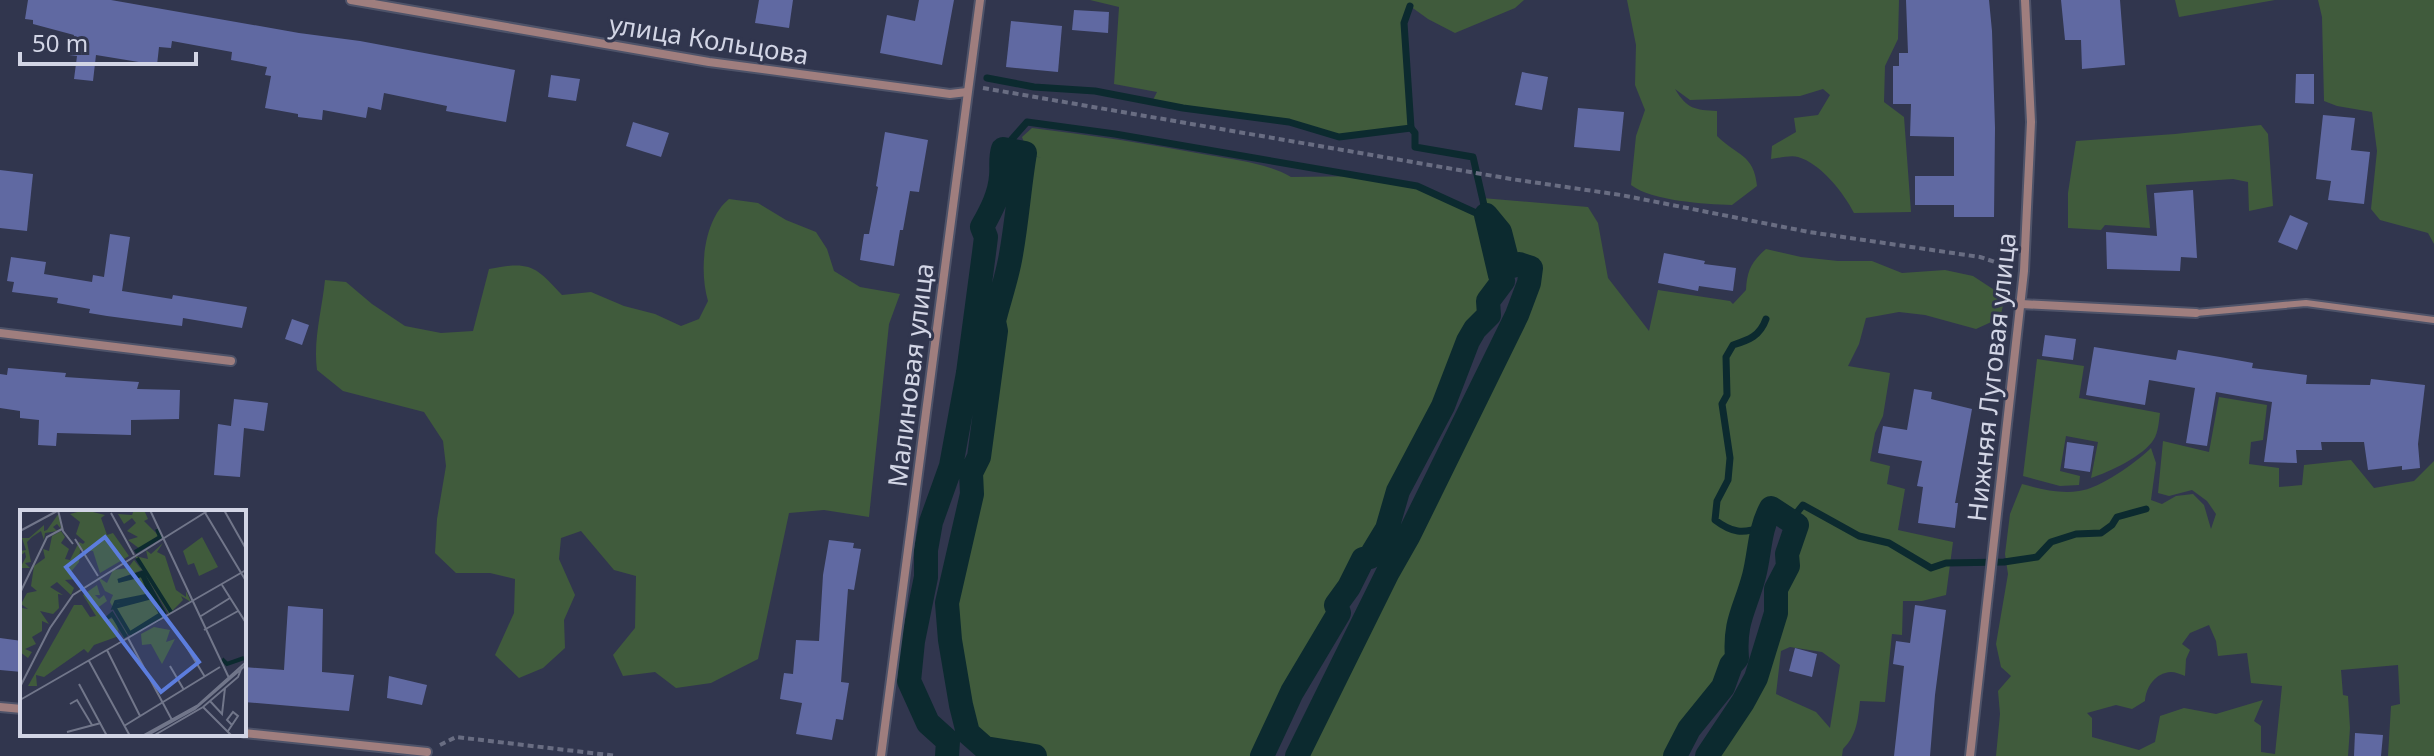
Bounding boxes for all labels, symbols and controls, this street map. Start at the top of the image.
street label: улица Кольцова [607,5,811,73]
scale bar [20,16,196,66]
text: 50 m [32,26,88,59]
street label: Нижняя Луговая улица [1958,231,2024,523]
street label: Малиновая улица [878,261,942,489]
inset map [20,510,246,736]

